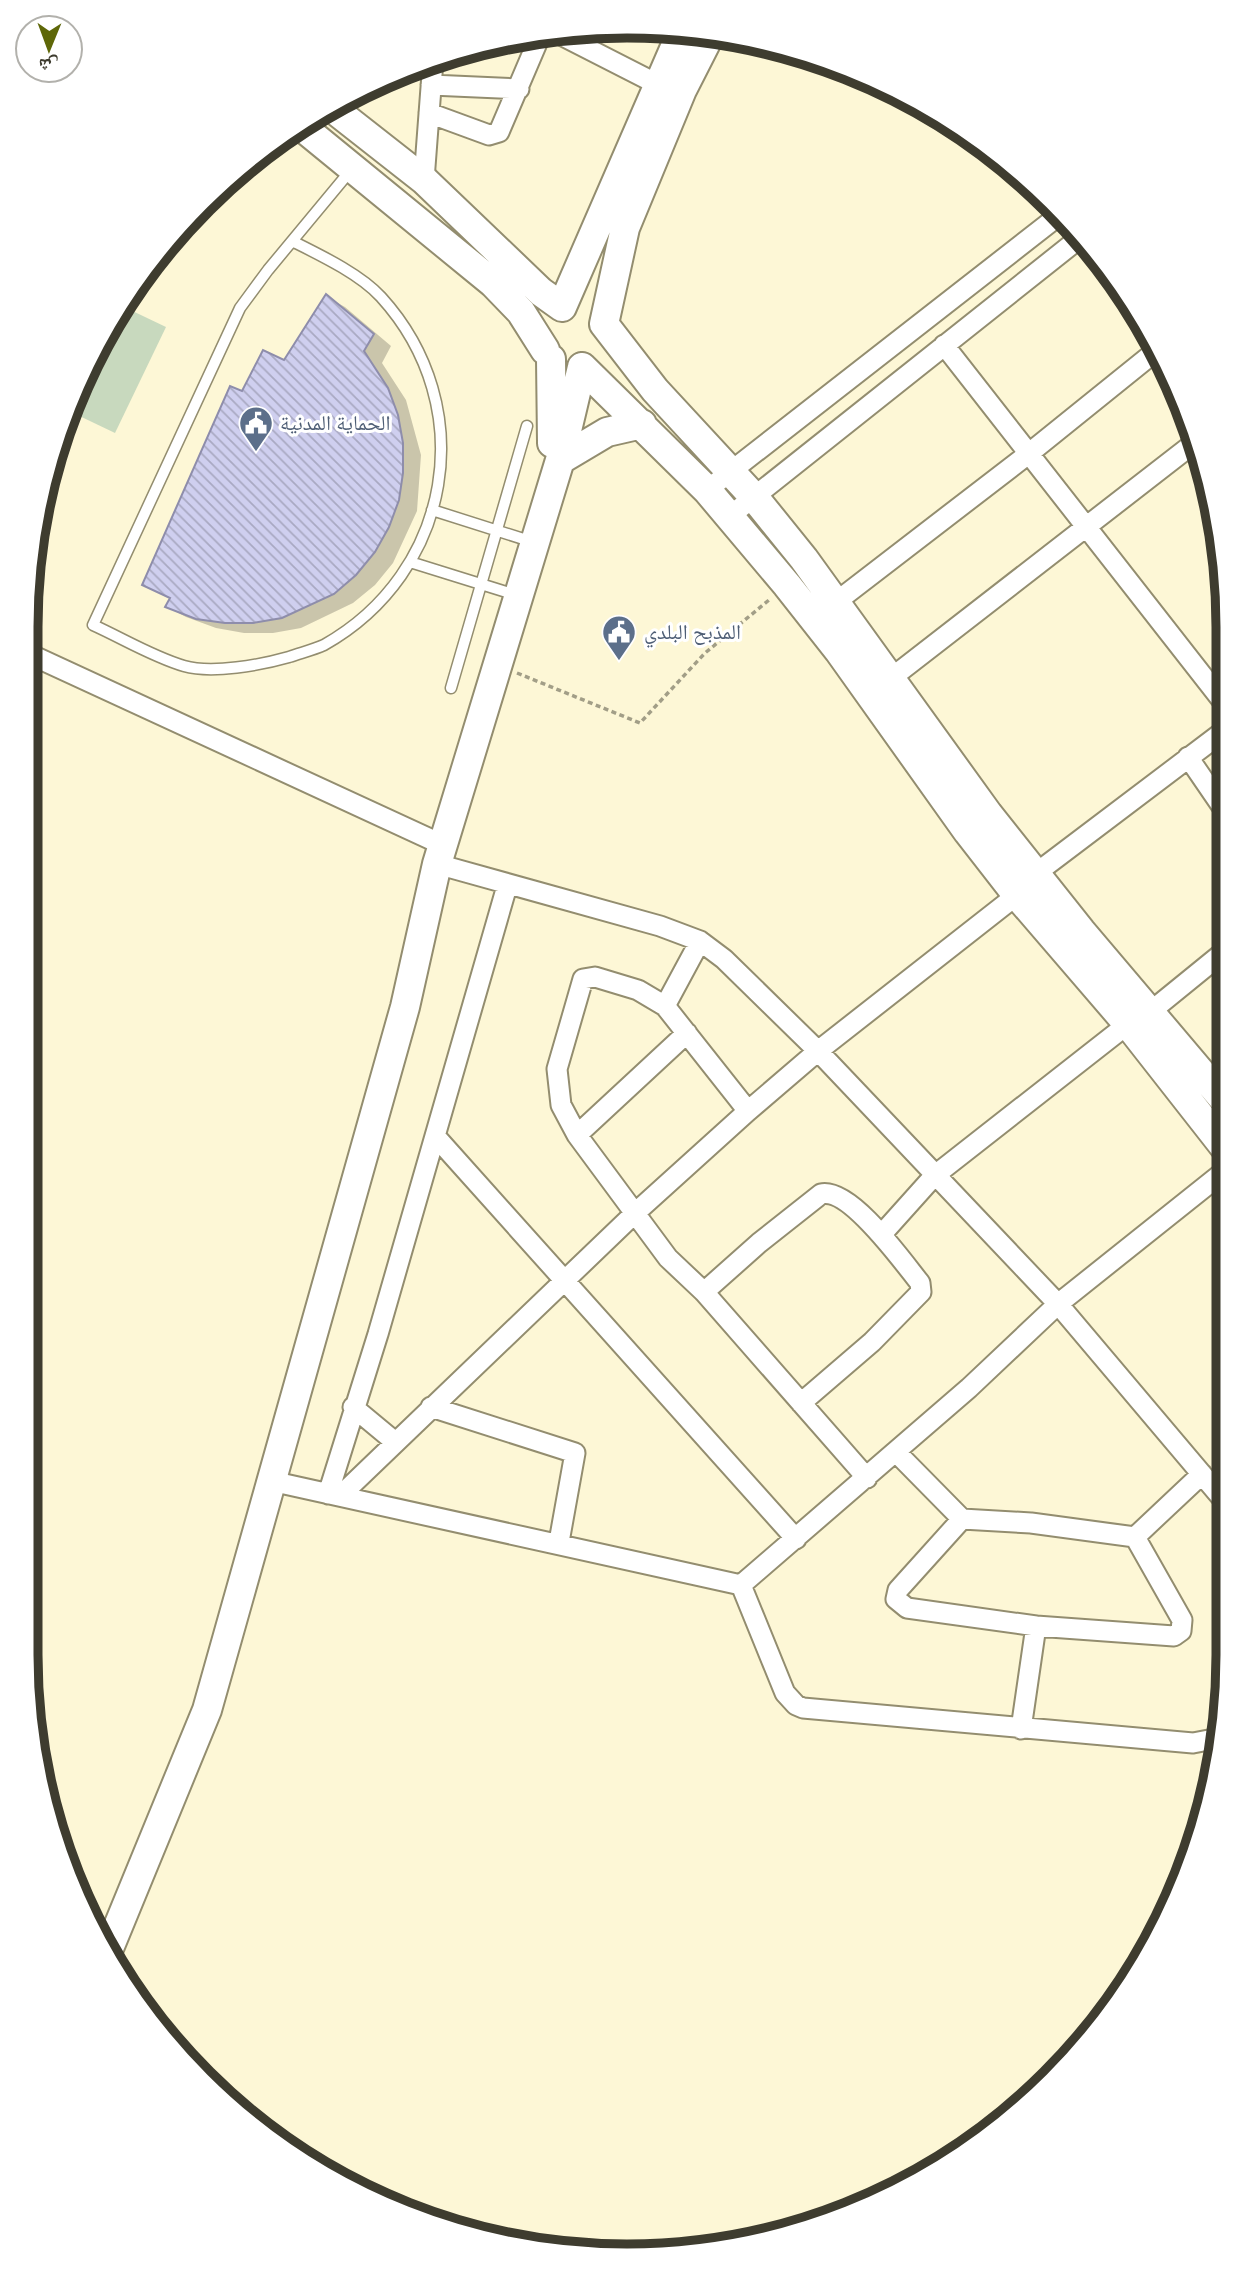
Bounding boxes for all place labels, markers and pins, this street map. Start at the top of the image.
public building icon: الحماية المدنية [237,404,275,453]
place label: الحماية المدنية [280,411,390,436]
public building icon: المذبح البلدي [600,613,638,662]
place label: المذبح البلدي [644,620,741,648]

